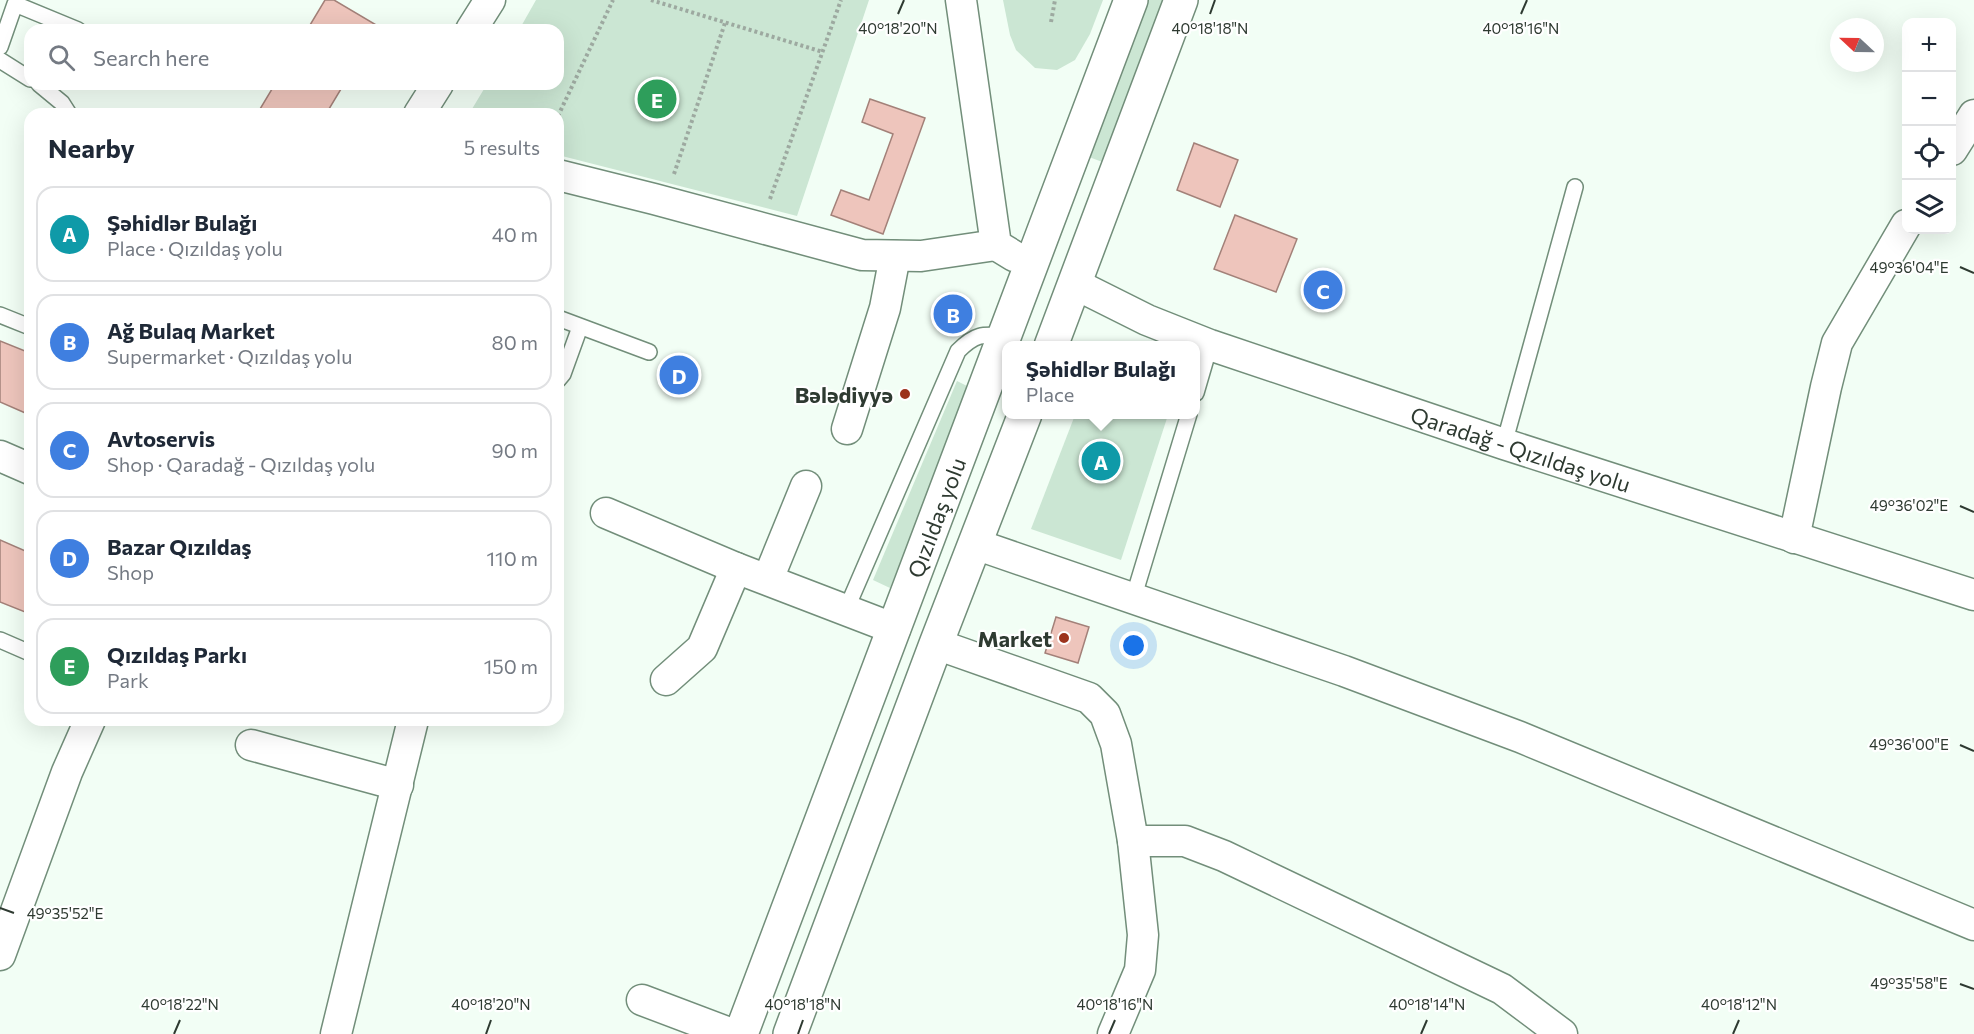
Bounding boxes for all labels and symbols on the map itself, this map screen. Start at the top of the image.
north arrow [1830,18,1884,72]
text: 40°18'20"N [858,19,938,37]
text: 40°18'18"N [1172,19,1248,37]
text: 40°18'16"N [1483,19,1559,37]
pin: E [638,76,676,122]
text: 49°36'04"E [1869,258,1949,276]
pin: C [1304,268,1342,312]
pin: B [934,292,972,336]
pin: D [660,352,698,398]
place label: Bələdiyyə [795,381,893,408]
marker: Bələdiyyə [898,387,912,401]
street label: Qaradağ - Qızıldaş yolu [1407,400,1634,497]
pin: A [1082,438,1120,484]
street label: Qızıldaş yolu [901,454,971,581]
text: 49°36'02"E [1870,496,1948,514]
place label: Market [978,625,1052,652]
marker: Market [1057,631,1071,645]
your location [1119,631,1148,660]
text: 49°36'00"E [1869,735,1949,753]
text: 49°35'52"E [27,904,103,922]
text: 49°35'58"E [1870,974,1948,992]
text: 40°18'22"N [141,995,219,1013]
text: 40°18'20"N [451,995,531,1013]
text: 40°18'18"N [765,995,841,1013]
text: 40°18'16"N [1077,995,1153,1013]
text: 40°18'14"N [1389,995,1465,1013]
text: 40°18'12"N [1701,995,1777,1013]

